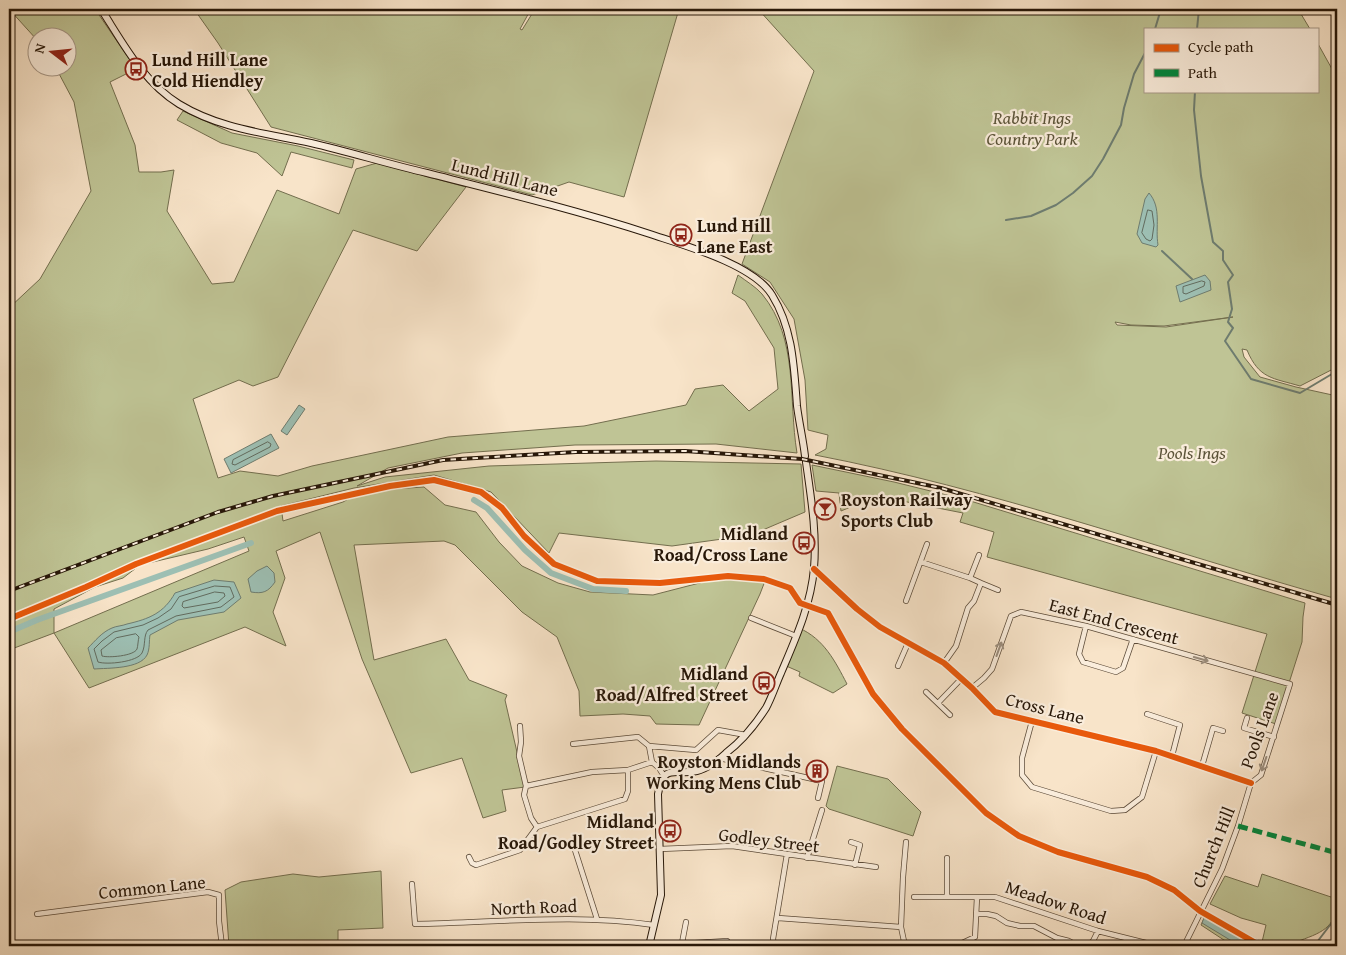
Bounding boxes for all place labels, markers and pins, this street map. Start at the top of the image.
place label: Lund Hill Lane Cold Hiendley [152,46,268,94]
bus stop icon: Lund Hill Lane Cold Hiendley [124,57,148,81]
place label: Lund Hill Lane East [697,212,773,260]
bus stop icon: Lund Hill Lane East [669,223,693,247]
place label: Royston Railway Sports Club [841,486,973,534]
bar icon: Royston Railway Sports Club [813,497,837,521]
place label: Midland Road/Cross Lane [654,520,789,568]
bus stop icon: Midland Road/Cross Lane [792,531,816,555]
place label: Midland Road/Alfred Street [596,660,749,708]
bus stop icon: Midland Road/Alfred Street [752,671,776,695]
place label: Royston Midlands Working Mens Club [646,748,801,796]
building icon: Royston Midlands Working Mens Club [805,759,829,783]
place label: Midland Road/Godley Street [498,808,655,856]
bus stop icon: Midland Road/Godley Street [658,819,682,843]

